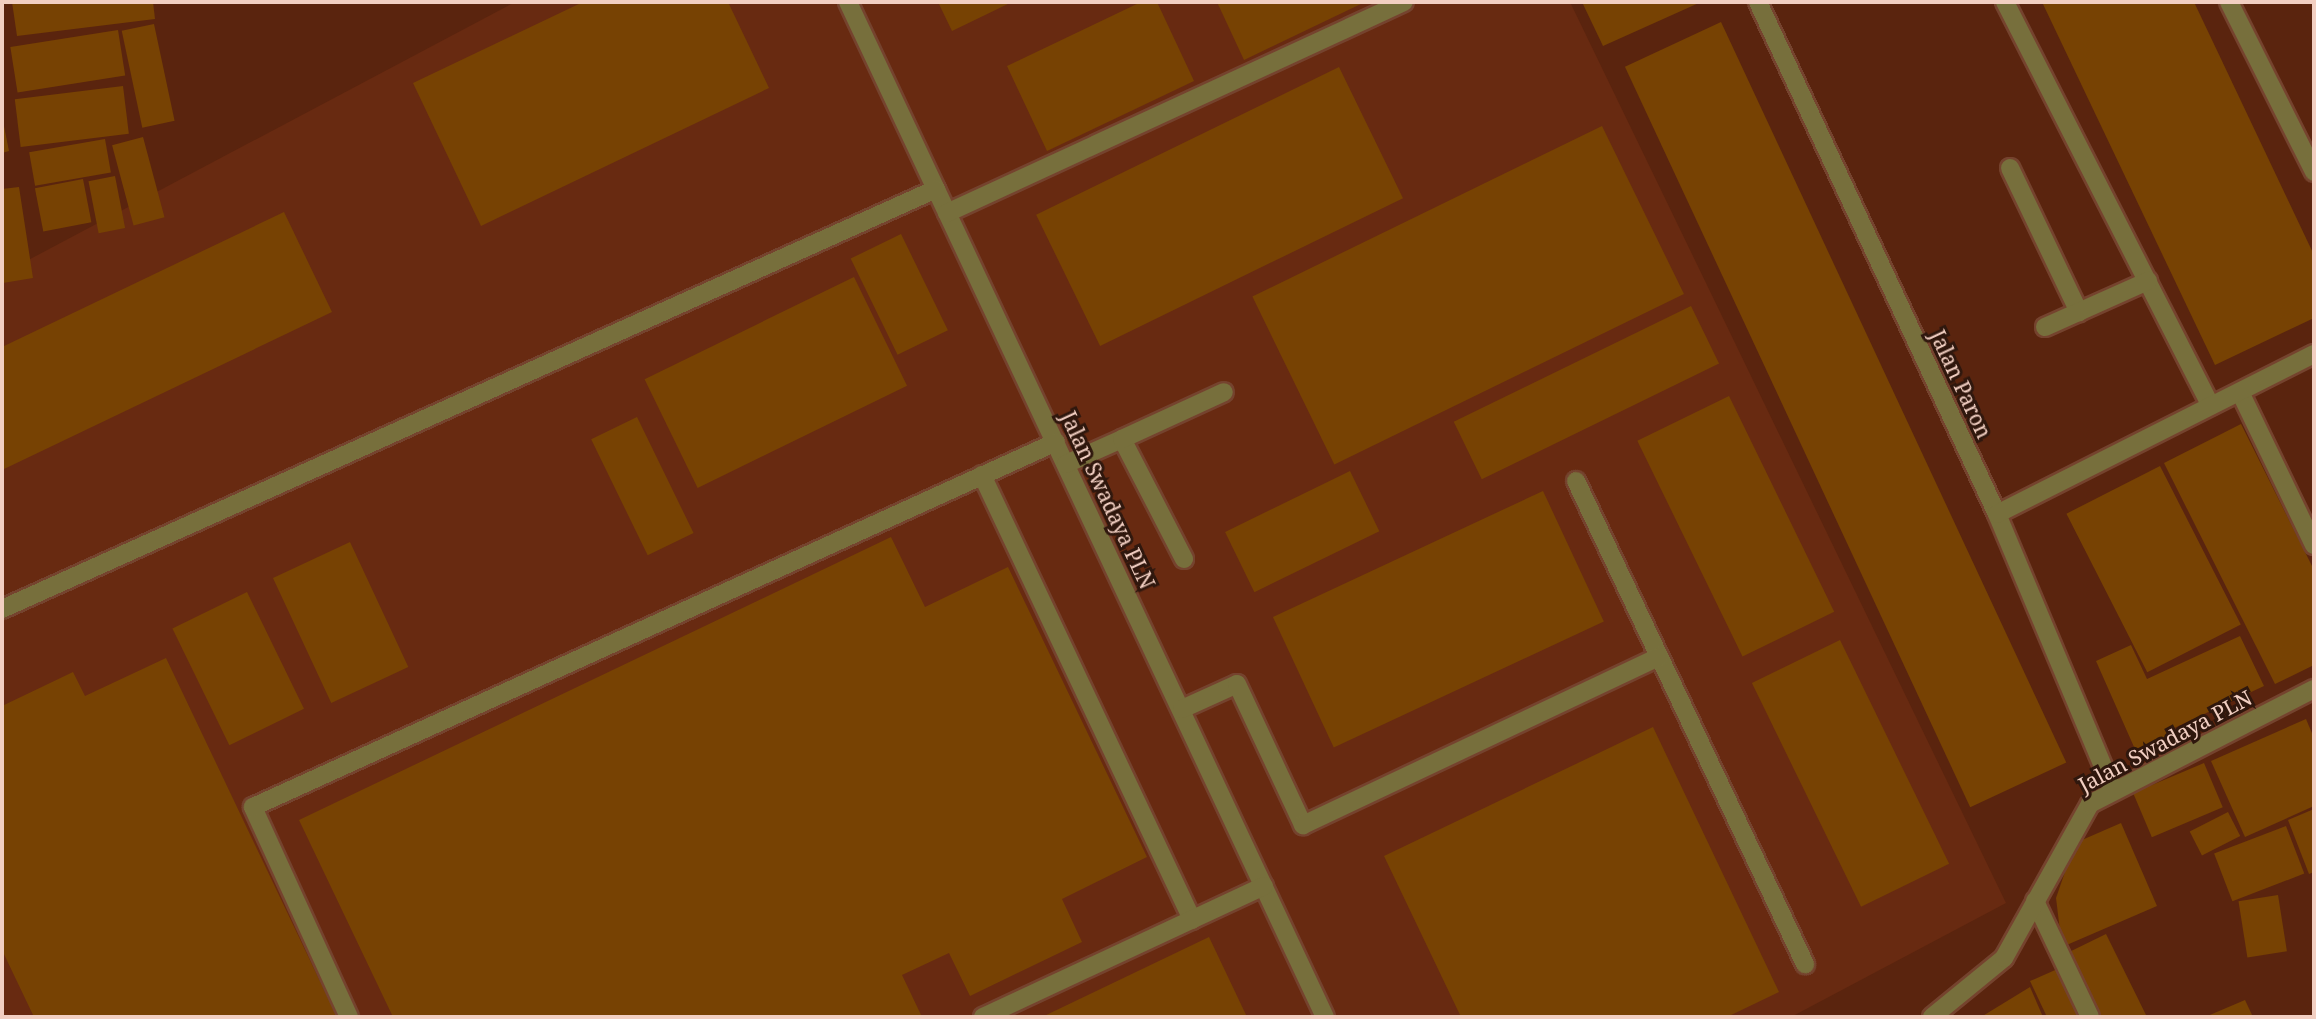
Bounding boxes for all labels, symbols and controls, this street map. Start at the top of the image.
street label: Jalan Paron [1925,326,1997,442]
street label: Jalan Swadaya PLN [1056,407,1160,593]
street label: Jalan Swadaya PLN [2074,685,2256,797]

